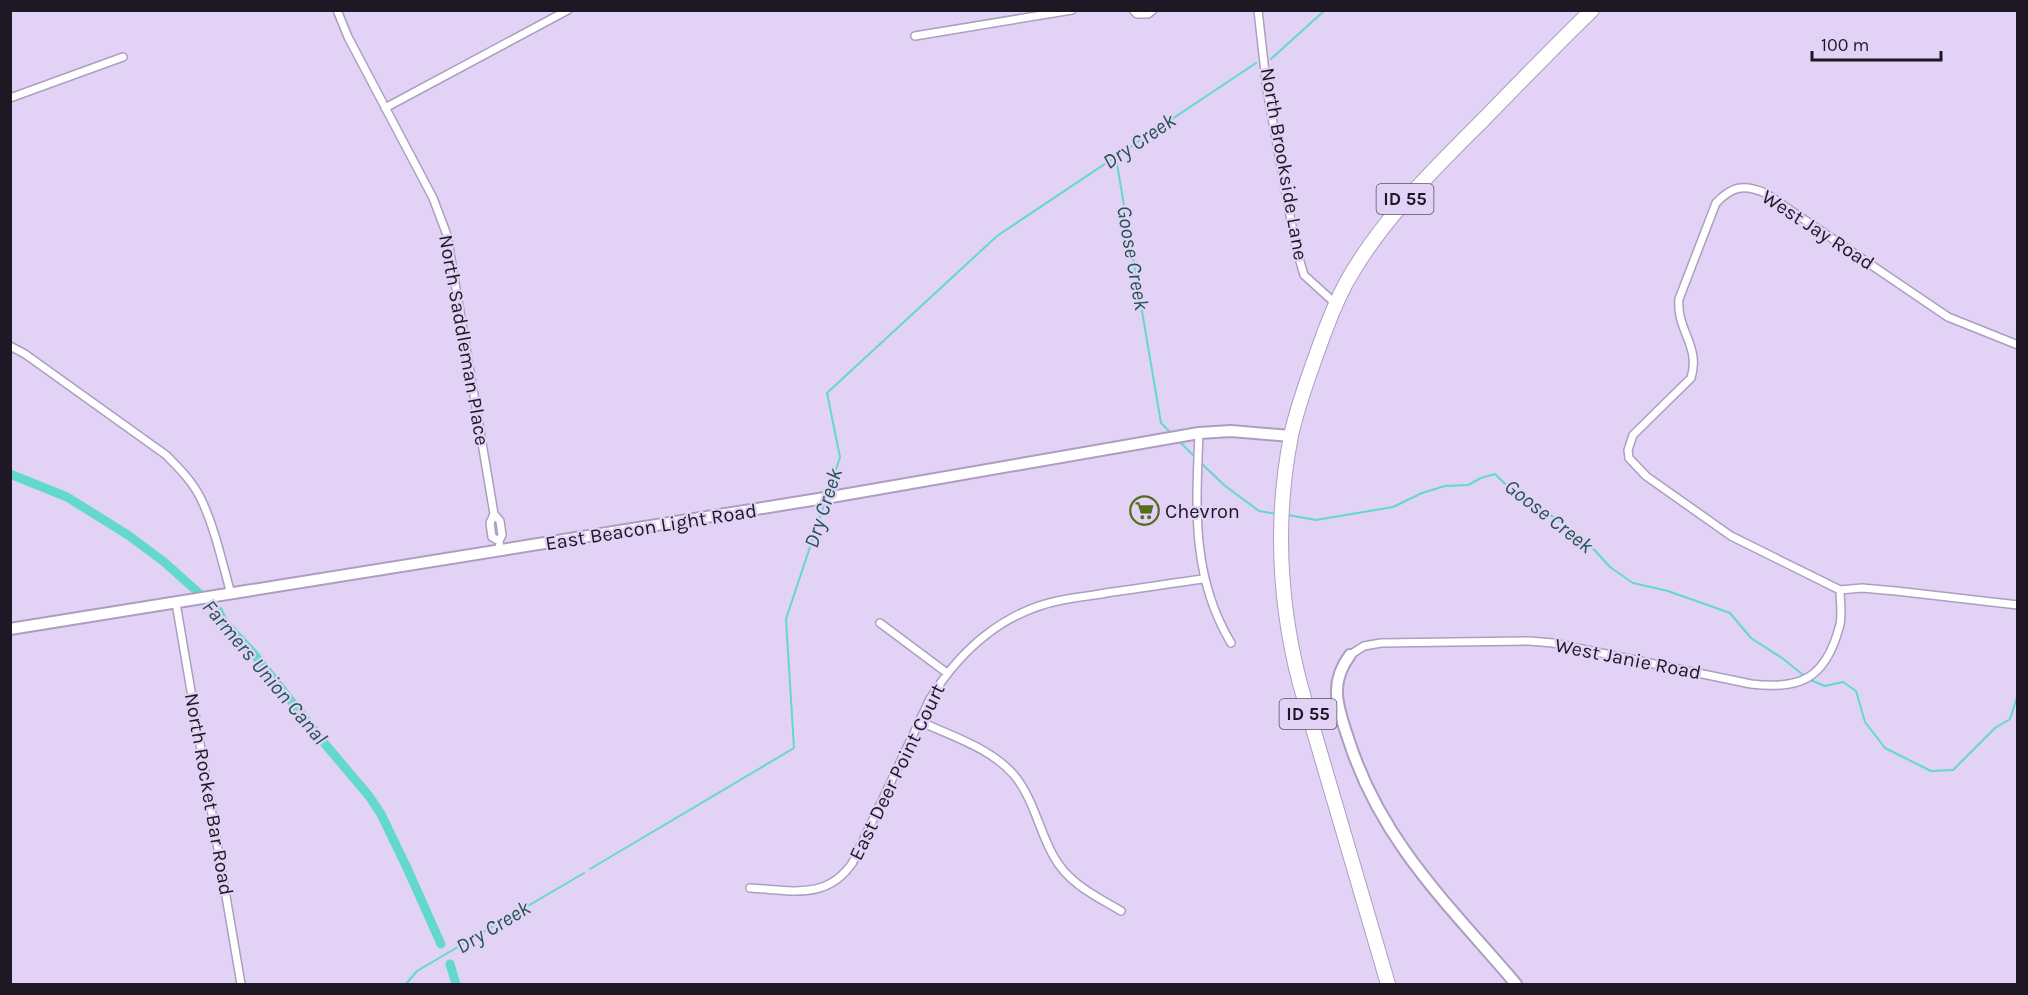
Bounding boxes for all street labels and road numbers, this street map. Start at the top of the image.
street label: North Brookside Lane [1256,66,1312,262]
road number: ID 55 [1376,184,1434,214]
street label: West Jay Road [1757,185,1879,275]
street label: North Saddleman Place [434,233,494,447]
street label: East Beacon Light Road [544,499,758,555]
street label: West Janie Road [1553,634,1703,684]
street label: East Deer Point Court [844,680,950,864]
street label: North Rocket Bar Road [180,691,238,897]
road number: ID 55 [1280,699,1336,729]

